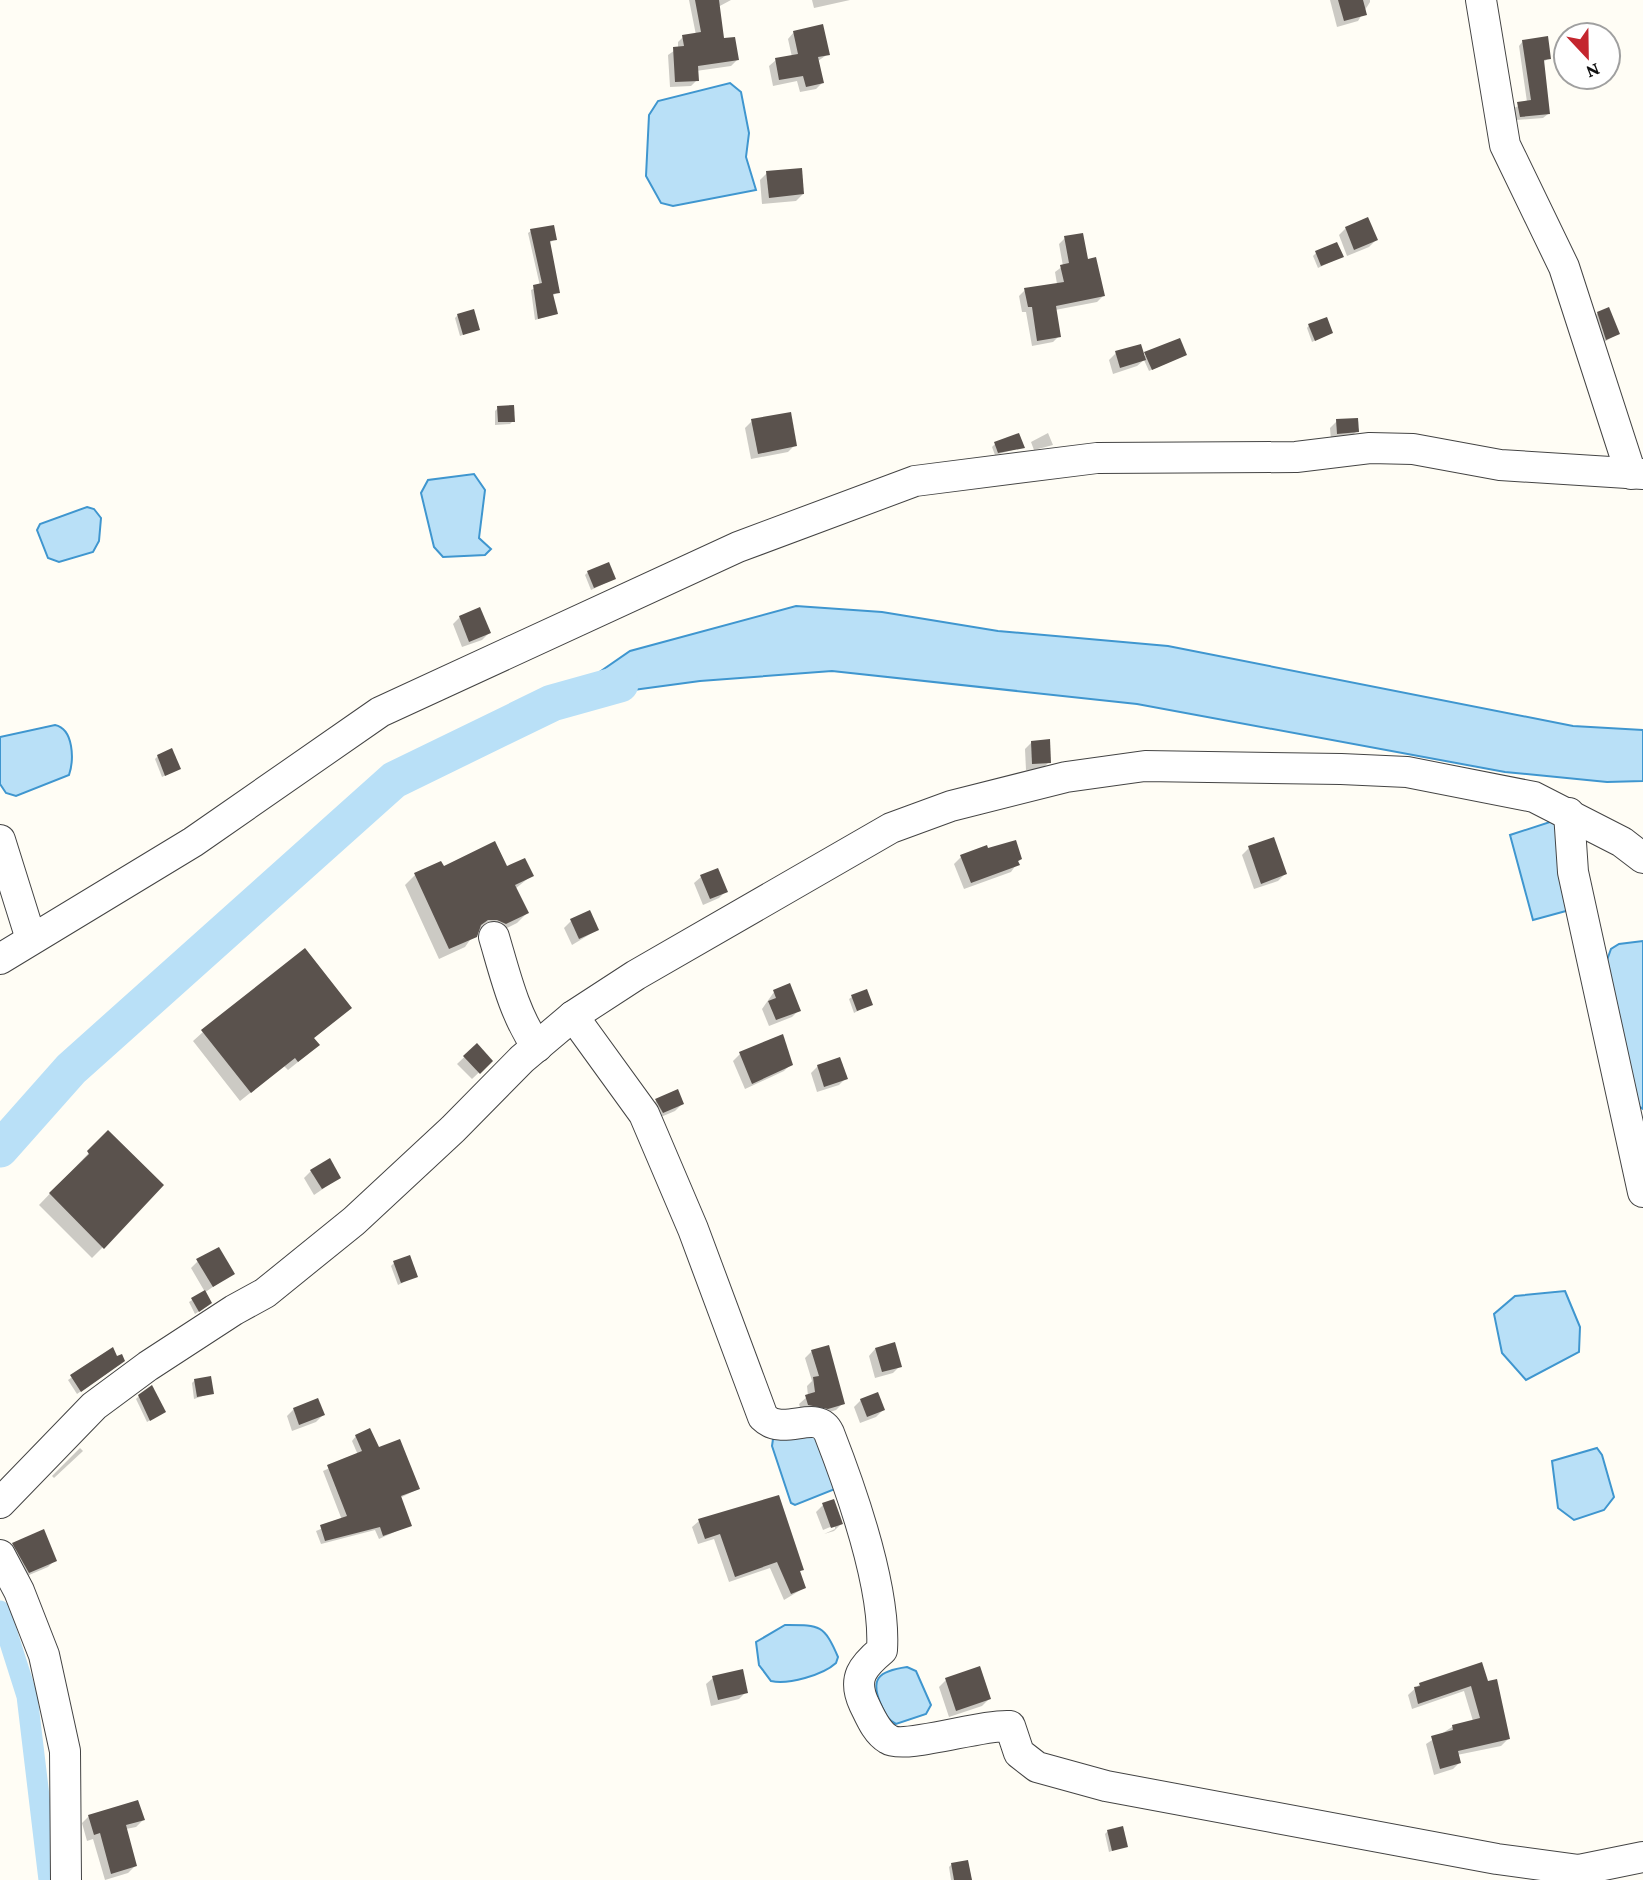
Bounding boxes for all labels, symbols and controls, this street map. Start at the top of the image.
north arrow [1552,21,1622,91]
text: N [1583,59,1603,83]

